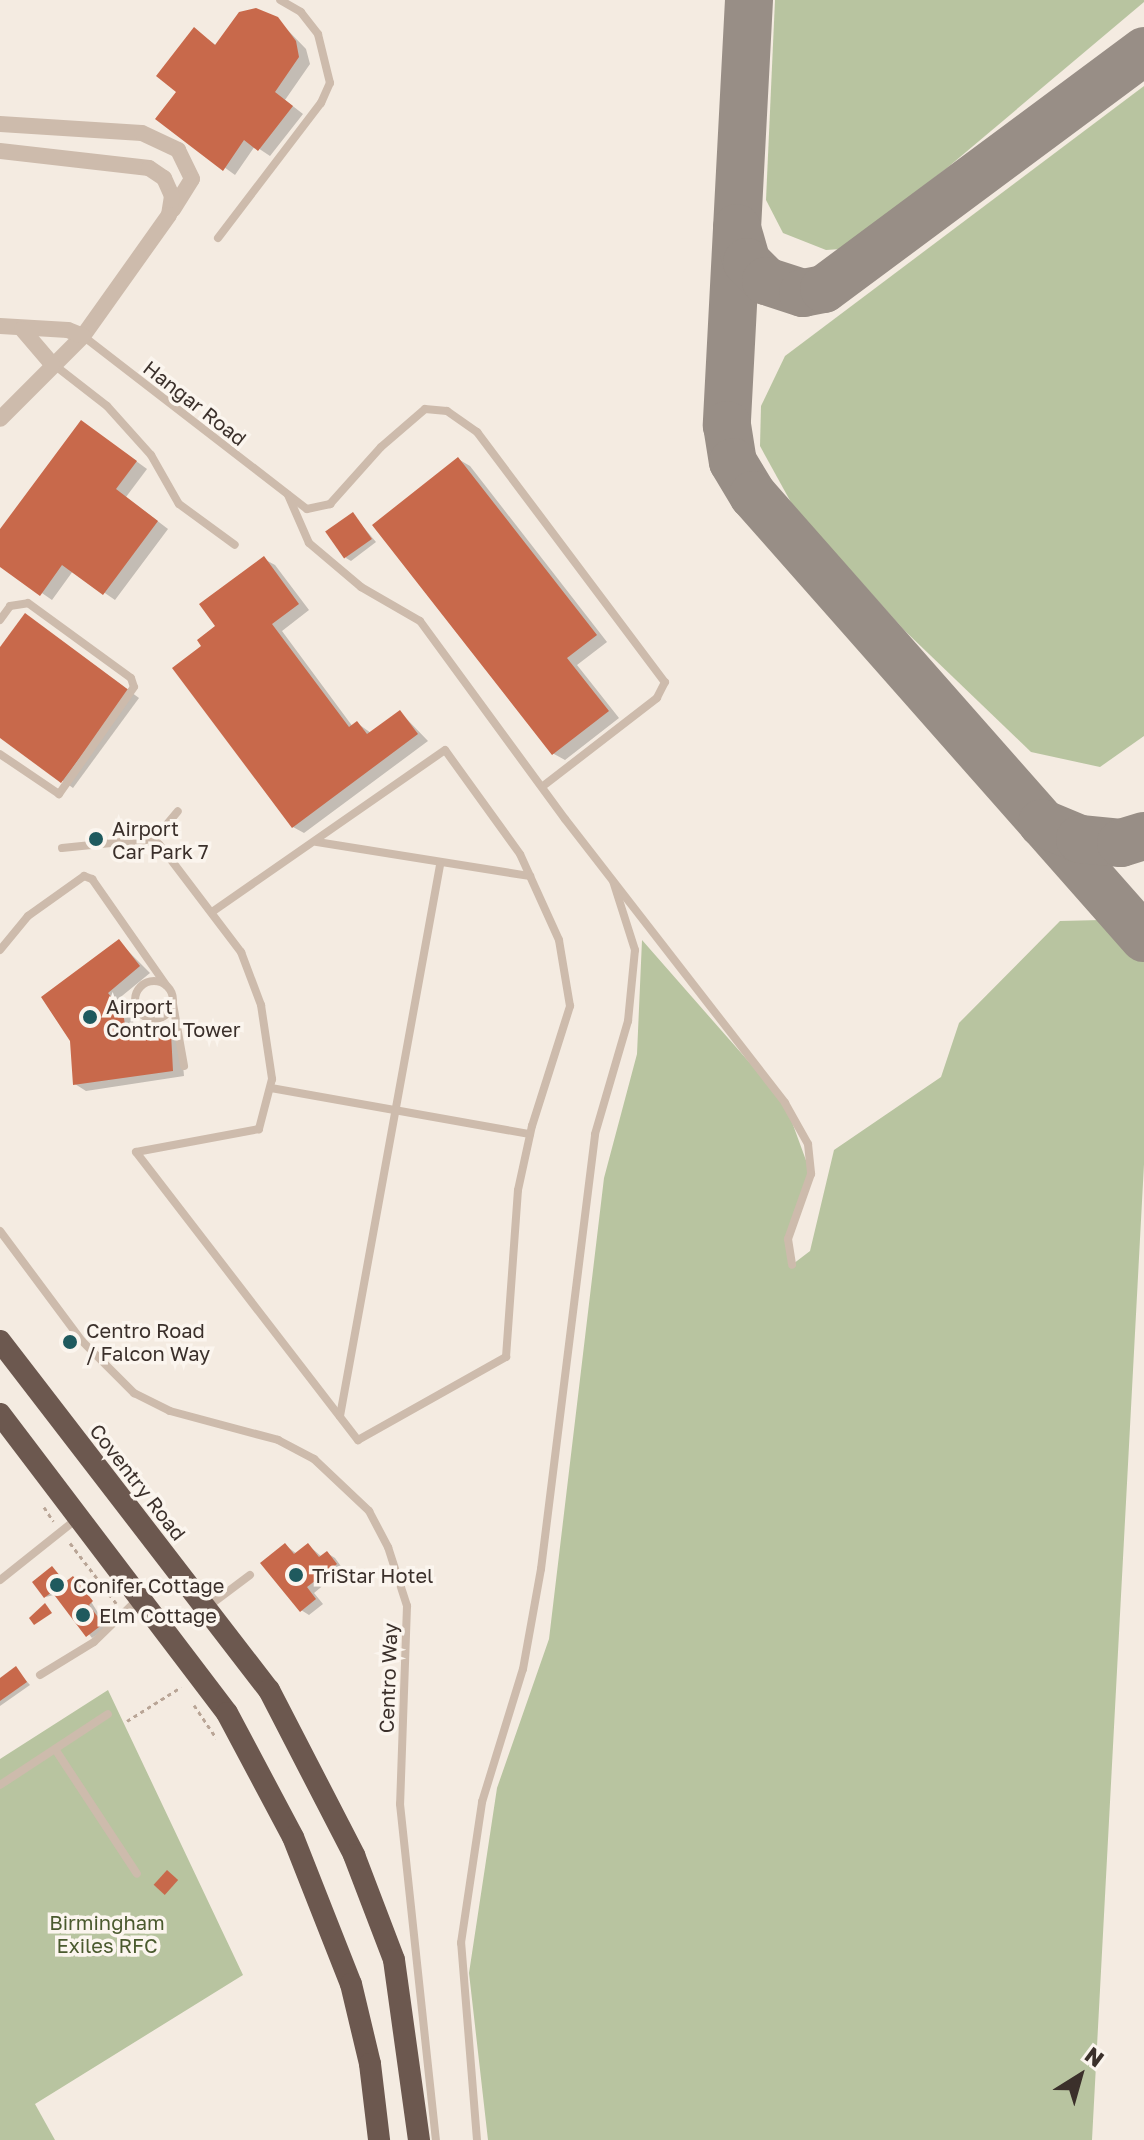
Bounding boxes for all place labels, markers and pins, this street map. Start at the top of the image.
place label: Airport Car Park 7 [112,816,209,863]
marker: Airport Car Park 7 [87,830,105,848]
place label: Airport Control Tower [106,994,240,1041]
marker: Airport Control Tower [81,1008,99,1026]
place label: Centro Road / Falcon Way [86,1318,210,1365]
marker: Centro Road / Falcon Way [61,1333,79,1351]
place label: TriStar Hotel [312,1563,433,1587]
marker: TriStar Hotel [287,1566,305,1584]
place label: Conifer Cottage [73,1573,224,1597]
marker: Conifer Cottage [48,1576,66,1594]
place label: Elm Cottage [99,1603,217,1627]
marker: Elm Cottage [74,1606,92,1624]

